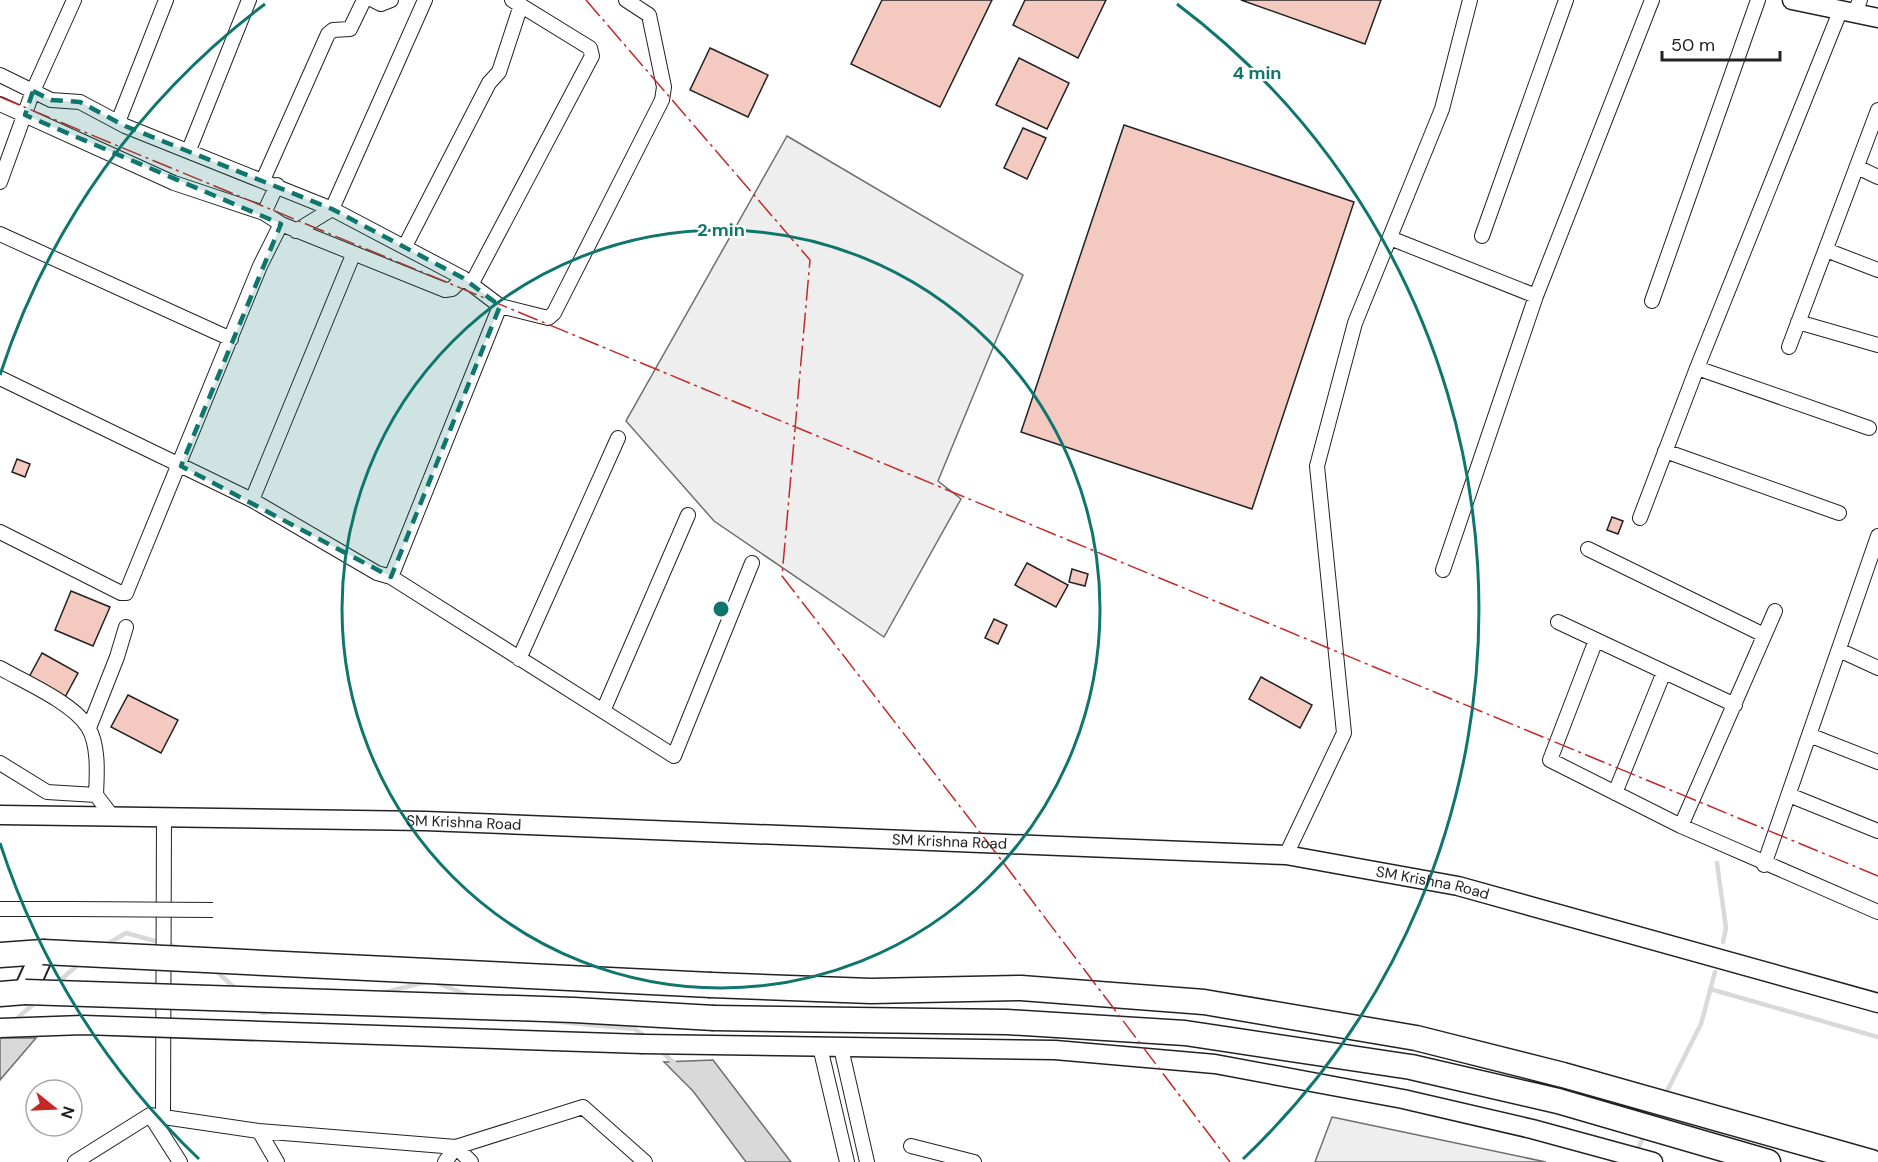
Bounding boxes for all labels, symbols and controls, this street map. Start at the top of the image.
scale bar [1662,24,1780,62]
text: 50 m [1671,33,1715,57]
text: 4 min [1233,61,1281,85]
text: 2 min [697,218,745,242]
centre of rings [711,599,731,619]
street label: SM Krishna Road [406,811,522,835]
street label: SM Krishna Road [892,829,1007,854]
street label: SM Krishna Road [1374,861,1492,904]
north arrow [24,1078,84,1138]
text: N [56,1104,80,1121]

